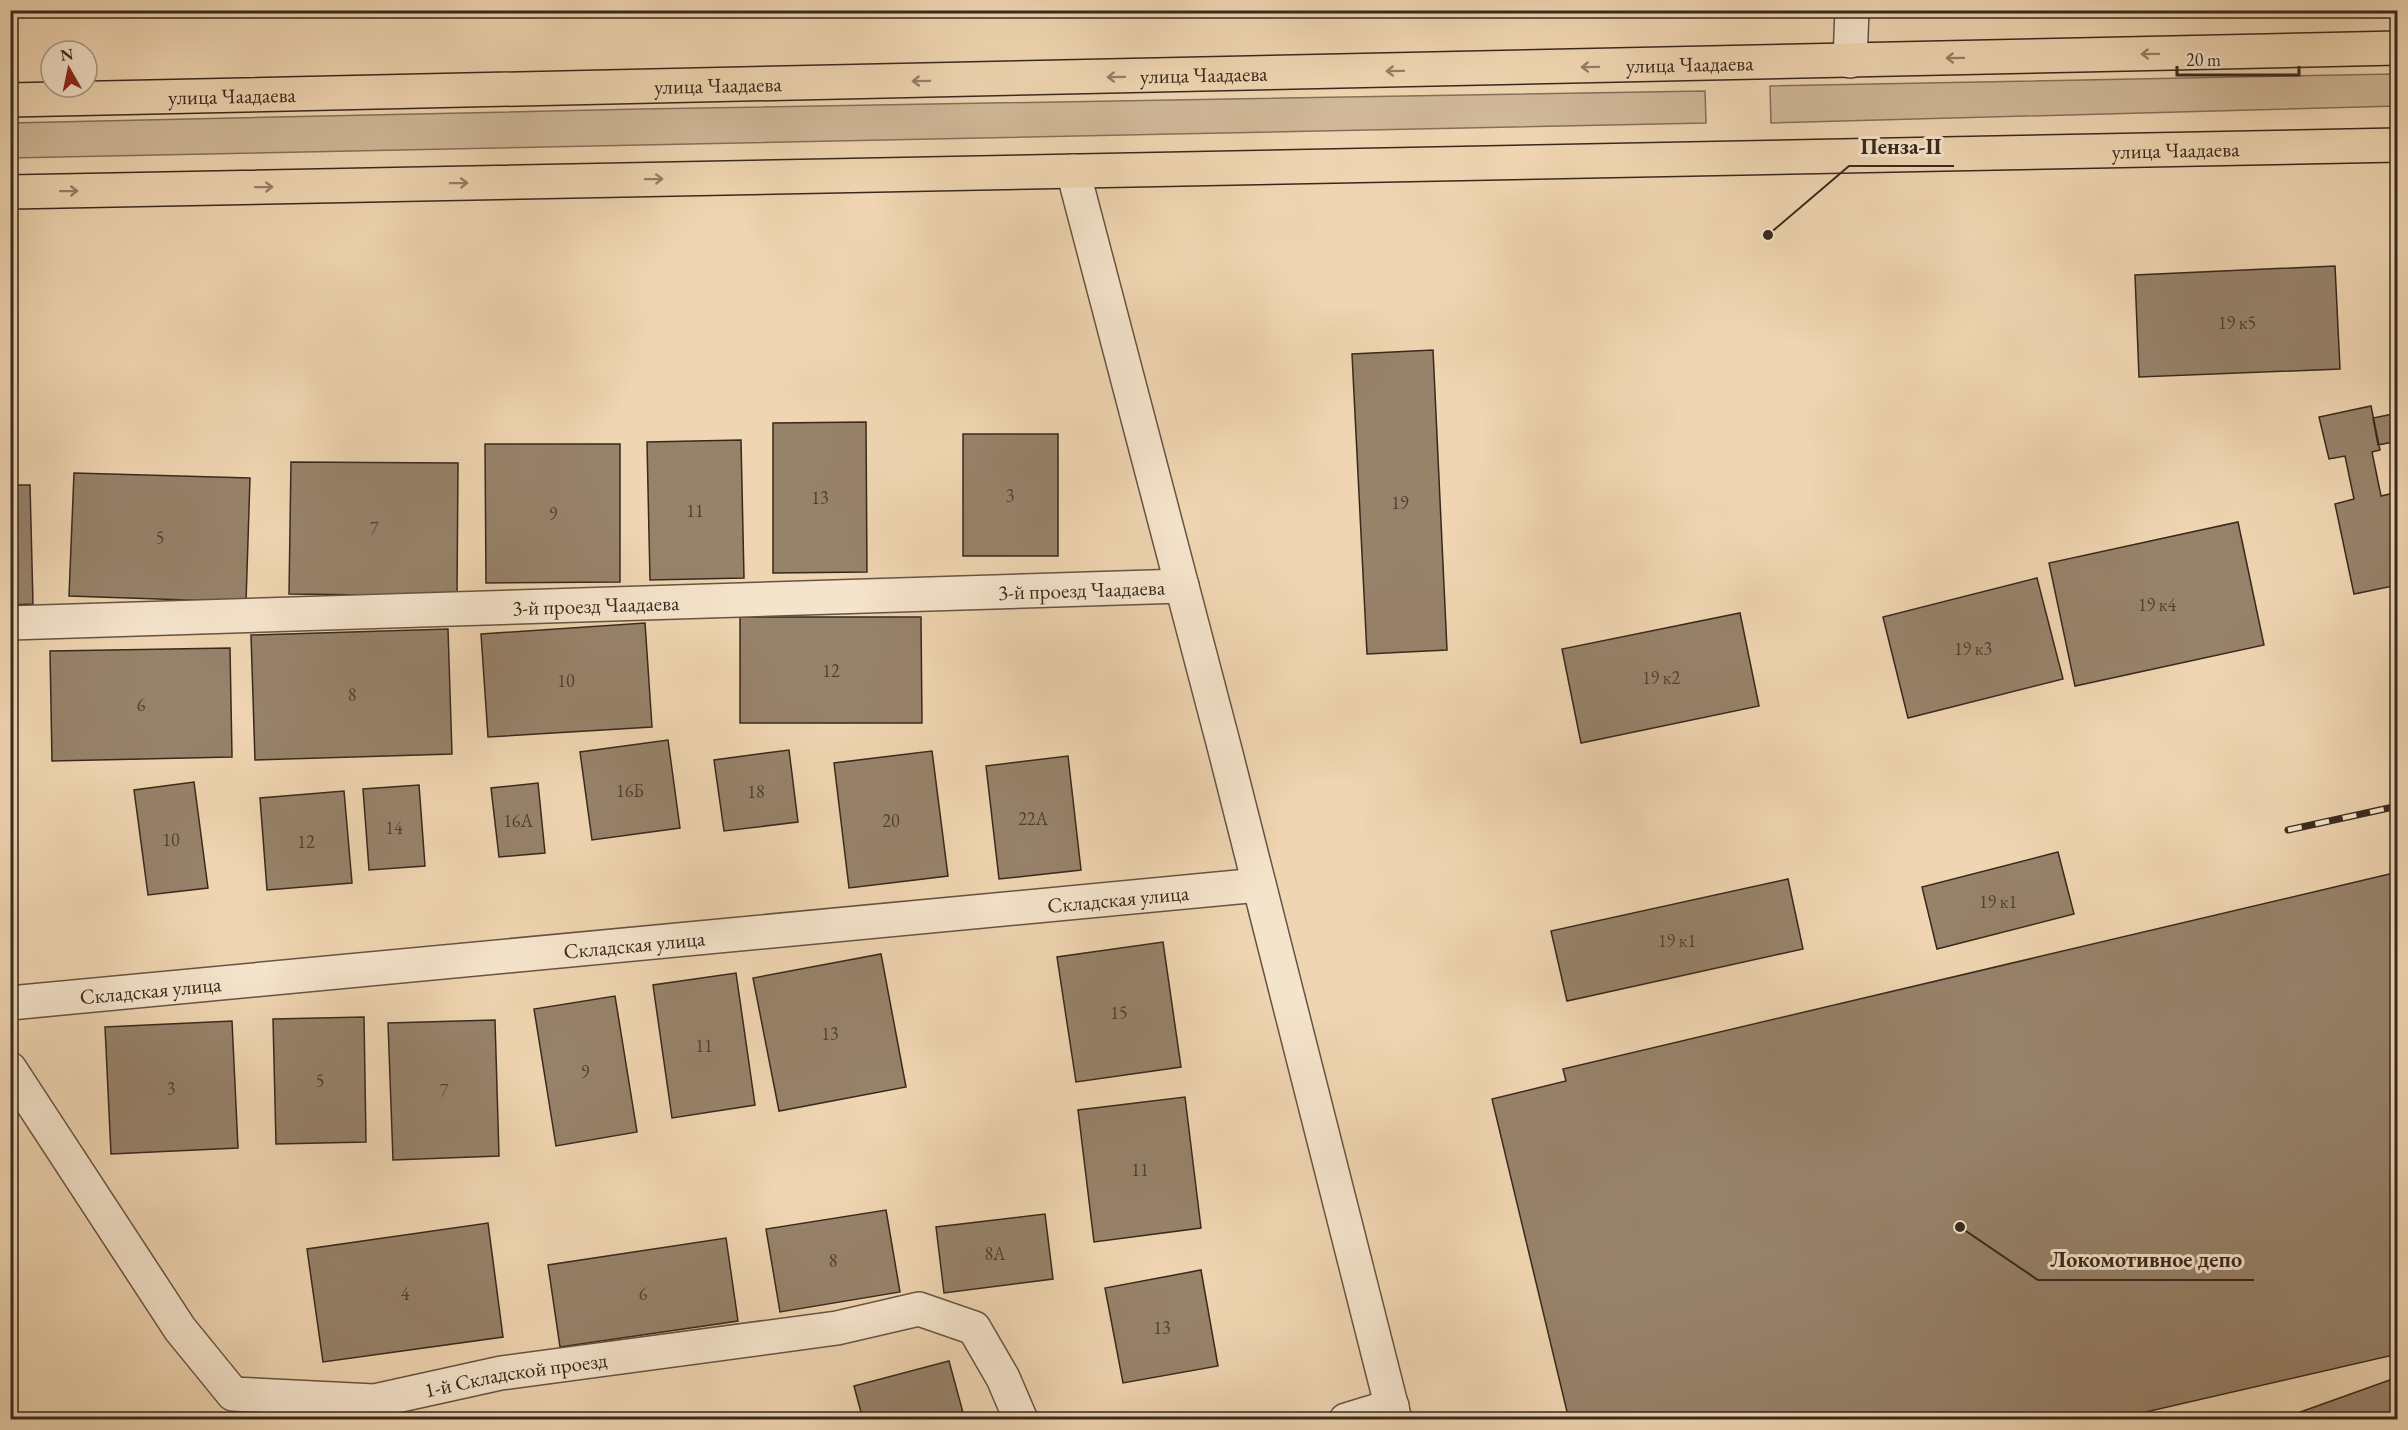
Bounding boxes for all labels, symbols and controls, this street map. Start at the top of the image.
north arrow [39,39,99,99]
scale bar [2177,39,2298,77]
text: N [59,43,75,66]
one-way arrow [2141,48,2161,60]
text: 20 m [2186,48,2221,71]
street label: улица Чаадаева [1625,49,1754,78]
one-way arrow [1946,53,1966,64]
street label: улица Чаадаева [1140,59,1268,89]
one-way arrow [1580,61,1600,73]
one-way arrow [1385,65,1405,77]
street label: улица Чаадаева [654,70,783,99]
one-way arrow [1106,71,1126,82]
one-way arrow [911,75,931,87]
street label: улица Чаадаева [168,80,297,110]
callout: Пенза-II [1849,126,1954,166]
text: Пенза-II [1860,132,1942,161]
street label: улица Чаадаева [2111,135,2240,164]
one-way arrow [643,173,663,185]
one-way arrow [448,177,468,189]
one-way arrow [253,181,273,193]
one-way arrow [58,185,78,197]
house number: 19 к5 [2218,311,2256,334]
house number: 3 [1006,484,1014,507]
house number: 13 [811,486,829,509]
house number: 19 [1391,491,1409,514]
house number: 11 [686,499,704,522]
house number: 9 [549,502,558,525]
house number: 7 [370,517,379,540]
house number: 5 [156,526,164,549]
street label: 3-й проезд Чаадаева [997,573,1166,605]
street label: 3-й проезд Чаадаева [512,588,680,621]
house number: 19 к4 [2138,593,2176,616]
house number: 19 к3 [1954,637,1992,660]
house number: 12 [822,659,840,682]
house number: 19 к2 [1642,666,1680,689]
house number: 10 [557,669,575,692]
house number: 8 [348,683,356,706]
house number: 6 [137,693,146,716]
house number: 16Б [616,779,644,802]
house number: 18 [747,780,765,803]
house number: 22А [1018,807,1048,830]
house number: 16А [503,809,533,832]
house number: 20 [882,809,900,832]
house number: 14 [385,816,403,839]
house number: 10 [162,828,180,851]
house number: 12 [297,830,315,853]
street label: Складская улица [1046,878,1191,918]
house number: 19 к1 [1979,890,2017,913]
street label: Складская улица [562,924,707,964]
house number: 19 к1 [1658,929,1696,952]
street label: Складская улица [78,970,223,1010]
house number: 15 [1110,1001,1128,1024]
house number: 13 [821,1022,839,1045]
house number: 11 [695,1034,713,1057]
house number: 9 [581,1060,590,1083]
house number: 5 [316,1069,324,1092]
house number: 3 [167,1077,175,1100]
house number: 7 [440,1079,449,1102]
house number: 11 [1131,1158,1149,1181]
callout: Локомотивное депо [2038,1240,2254,1280]
house number: 8А [984,1242,1006,1265]
text: Локомотивное депо [2050,1245,2242,1274]
house number: 8 [829,1249,837,1272]
house number: 4 [401,1282,410,1305]
house number: 6 [639,1282,648,1305]
house number: 13 [1153,1316,1171,1339]
street label: 1-й Складской проезд [422,1345,609,1403]

